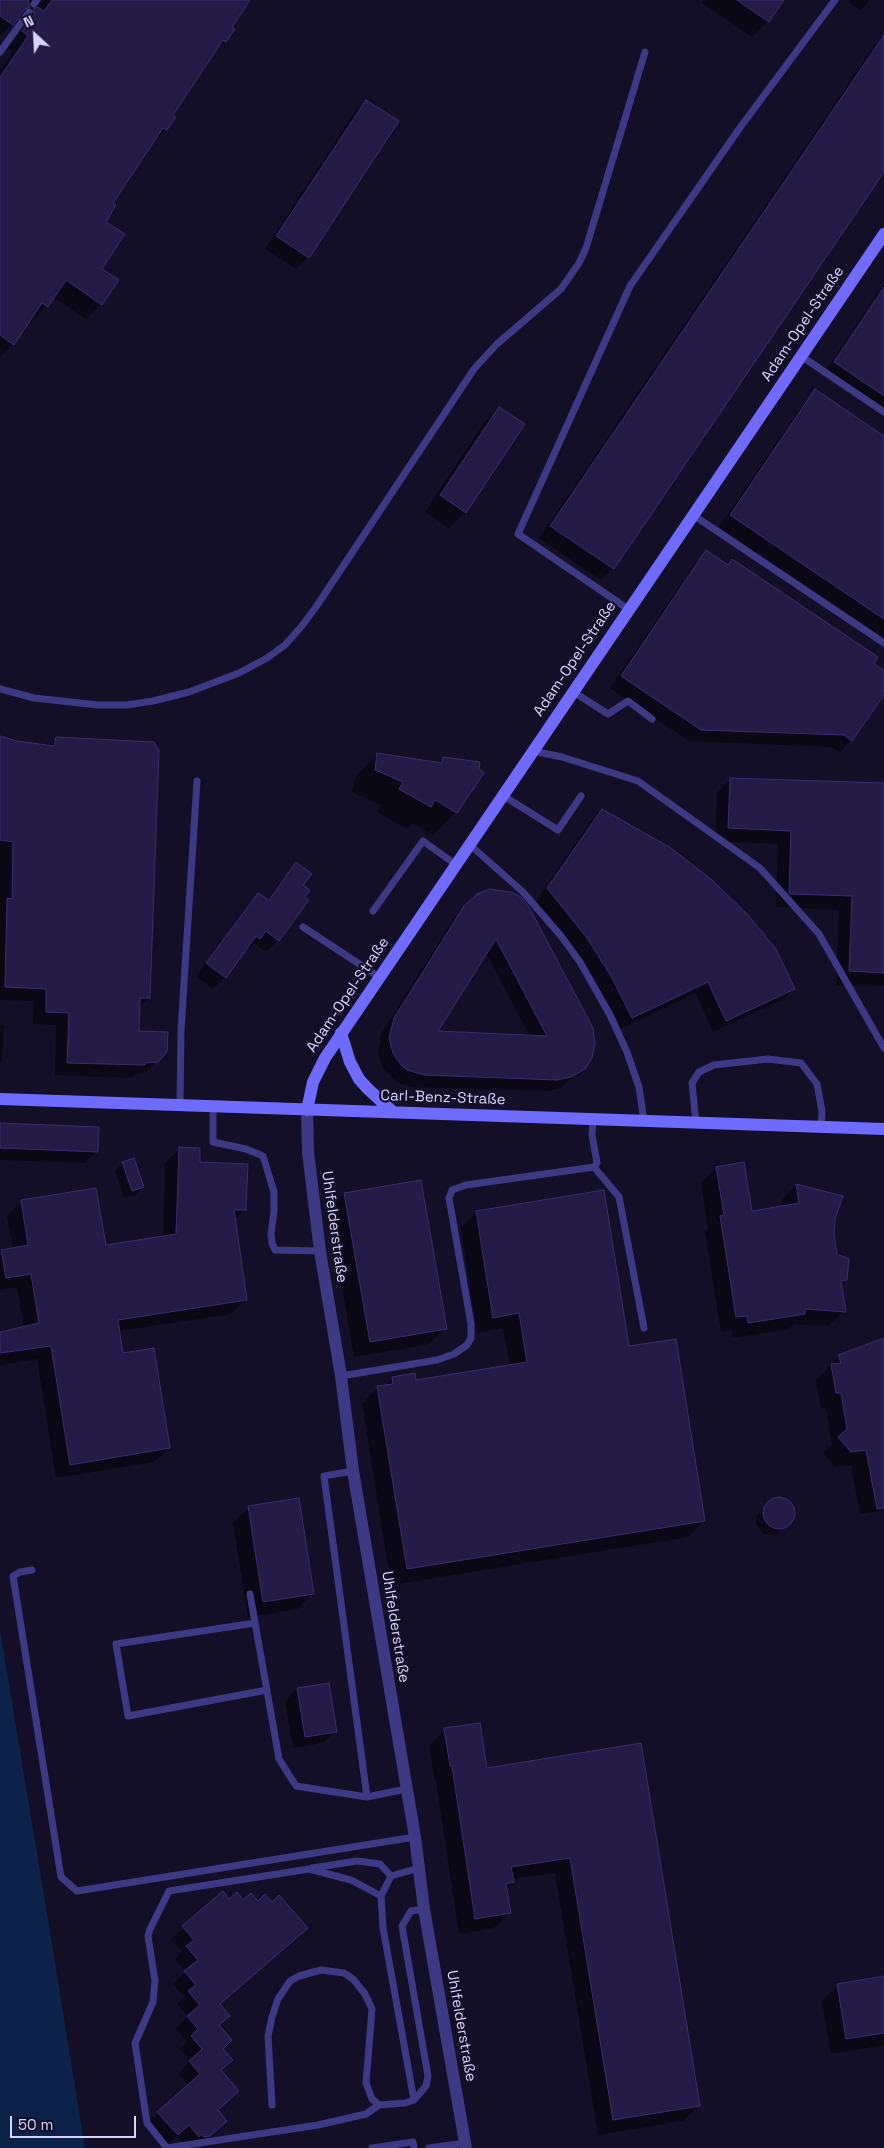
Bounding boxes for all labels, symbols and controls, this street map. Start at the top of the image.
north arrow [10,10,60,60]
text: N [21,11,37,32]
street label: Adam-Opel-Straße [758,263,848,385]
street label: Adam-Opel-Straße [530,598,620,720]
street label: Adam-Opel-Straße [303,934,393,1056]
street label: Carl-Benz-Straße [380,1087,506,1109]
street label: Uhlfelderstraße [317,1170,351,1284]
street label: Uhlfelderstraße [377,1570,413,1684]
street label: Uhlfelderstraße [442,1969,480,2083]
scale bar [12,2106,139,2138]
text: 50 m [18,2115,53,2134]

